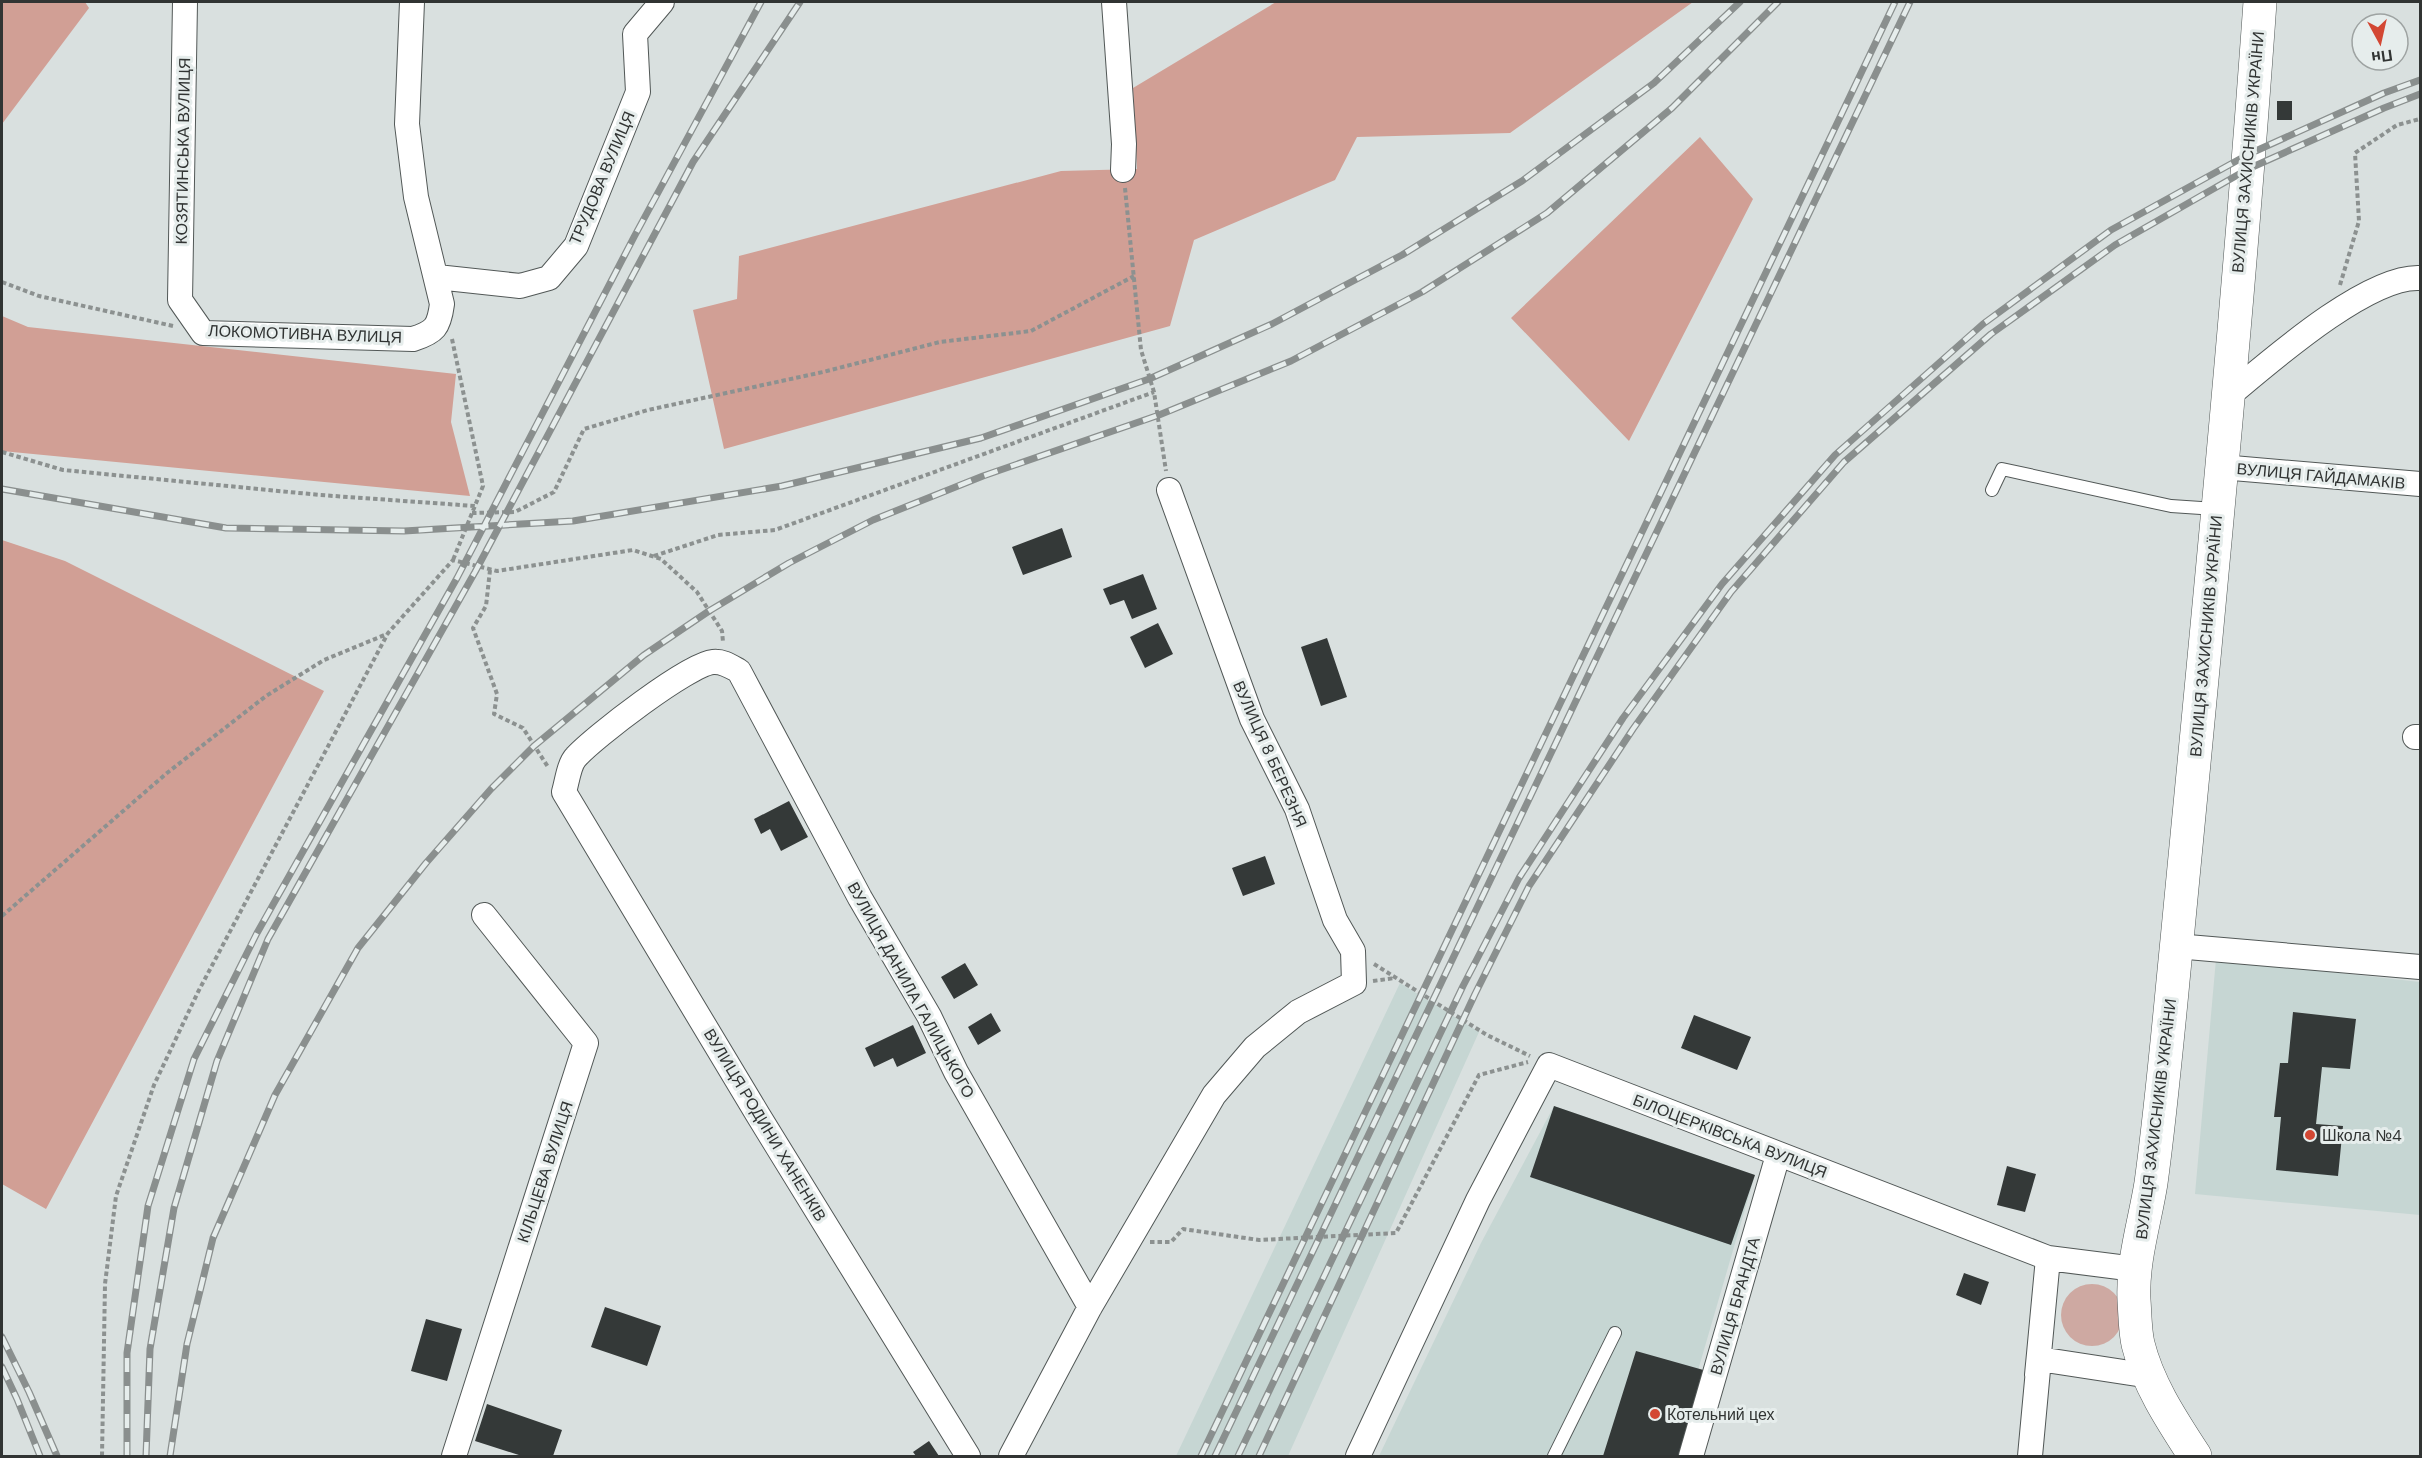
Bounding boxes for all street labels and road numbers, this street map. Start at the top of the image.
street label: ВУЛИЦЯ ЗАХИСНИКІВ УКРАЇНИ [2227,30,2269,274]
street label: КОЗЯТИНСЬКА ВУЛИЦЯ [171,57,195,245]
street label: ТРУДОВА ВУЛИЦЯ [564,108,640,248]
street label: ЛОКОМОТИВНА ВУЛИЦЯ [208,320,402,348]
street label: ВУЛИЦЯ ГАЙДАМАКІВ [2236,458,2406,494]
street label: ВУЛИЦЯ ЗАХИСНИКІВ УКРАЇНИ [2185,514,2227,758]
street label: ВУЛИЦЯ 8 БЕРЕЗНЯ [1228,677,1312,831]
street label: ВУЛИЦЯ ДАНИЛА ГАЛИЦЬКОГО [843,878,979,1102]
street label: ВУЛИЦЯ ЗАХИСНИКІВ УКРАЇНИ [2131,997,2181,1241]
street label: ВУЛИЦЯ РОДИНИ ХАНЕНКІВ [699,1025,831,1225]
street label: БІЛОЦЕРКІВСЬКА ВУЛИЦЯ [1630,1089,1830,1183]
street label: КІЛЬЦЕВА ВУЛИЦЯ [512,1099,578,1245]
street label: ВУЛИЦЯ БРАНДТА [1705,1234,1765,1377]

